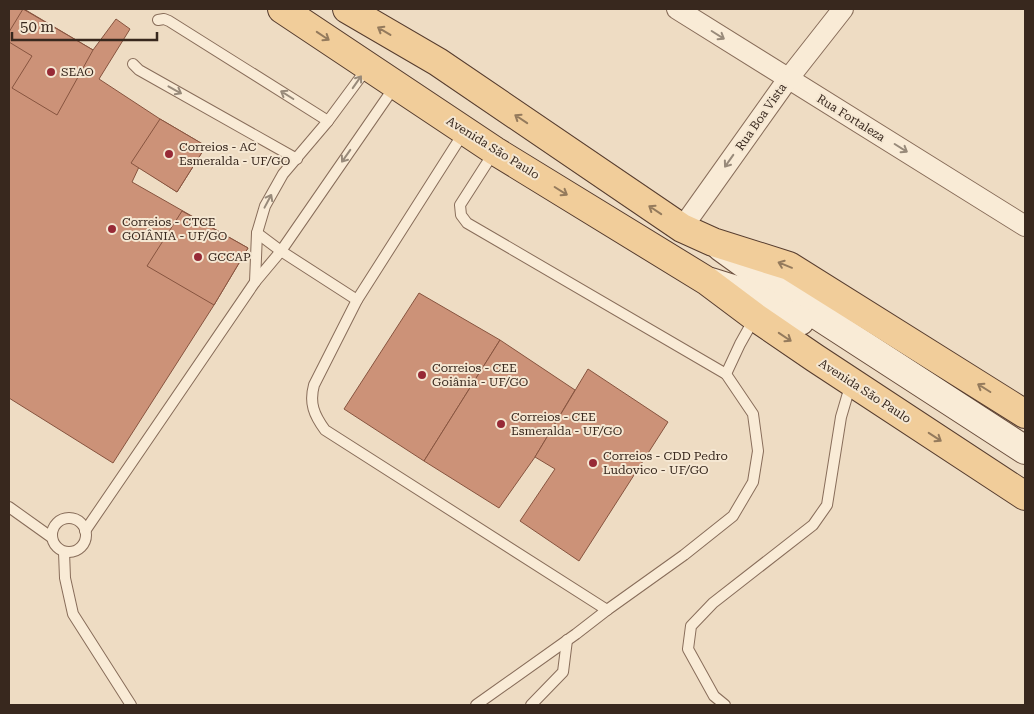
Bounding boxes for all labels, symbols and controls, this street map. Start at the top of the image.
scale bar [12,10,158,42]
text: 50 m [20,18,55,36]
one-way arrow [378,25,392,35]
one-way arrow [711,30,725,40]
one-way arrow [315,31,329,41]
place label: SEAO [61,65,94,79]
marker: SEAO [45,66,57,78]
one-way arrow [352,75,362,89]
street label: Rua Boa Vista [733,80,790,153]
one-way arrow [167,85,182,95]
one-way arrow [280,90,294,101]
street label: Rua Fortaleza [814,92,888,145]
one-way arrow [514,113,528,123]
street label: Avenida São Paulo [444,114,542,182]
place label: Correios - AC Esmeralda - UF/GO [179,140,290,168]
one-way arrow [893,144,907,154]
marker: Correios - AC Esmeralda - UF/GO [163,148,175,160]
one-way arrow [341,149,351,163]
one-way arrow [724,154,734,168]
one-way arrow [554,187,568,197]
one-way arrow [263,193,273,208]
one-way arrow [649,205,663,215]
place label: Correios - CTCE GOIÂNIA - UF/GO [122,215,227,243]
marker: Correios - CTCE GOIÂNIA - UF/GO [106,223,118,235]
place label: GCCAP [208,250,251,264]
marker: GCCAP [192,251,204,263]
one-way arrow [778,260,793,269]
one-way arrow [778,332,792,343]
street label: Avenida São Paulo [816,356,914,426]
place label: Correios - CEE Goiânia - UF/GO [432,361,528,389]
marker: Correios - CEE Goiânia - UF/GO [416,369,428,381]
one-way arrow [977,382,991,393]
place label: Correios - CEE Esmeralda - UF/GO [511,410,622,438]
marker: Correios - CEE Esmeralda - UF/GO [495,418,507,430]
one-way arrow [928,432,942,442]
place label: Correios - CDD Pedro Ludovico - UF/GO [603,449,728,477]
marker: Correios - CDD Pedro Ludovico - UF/GO [587,457,599,469]

